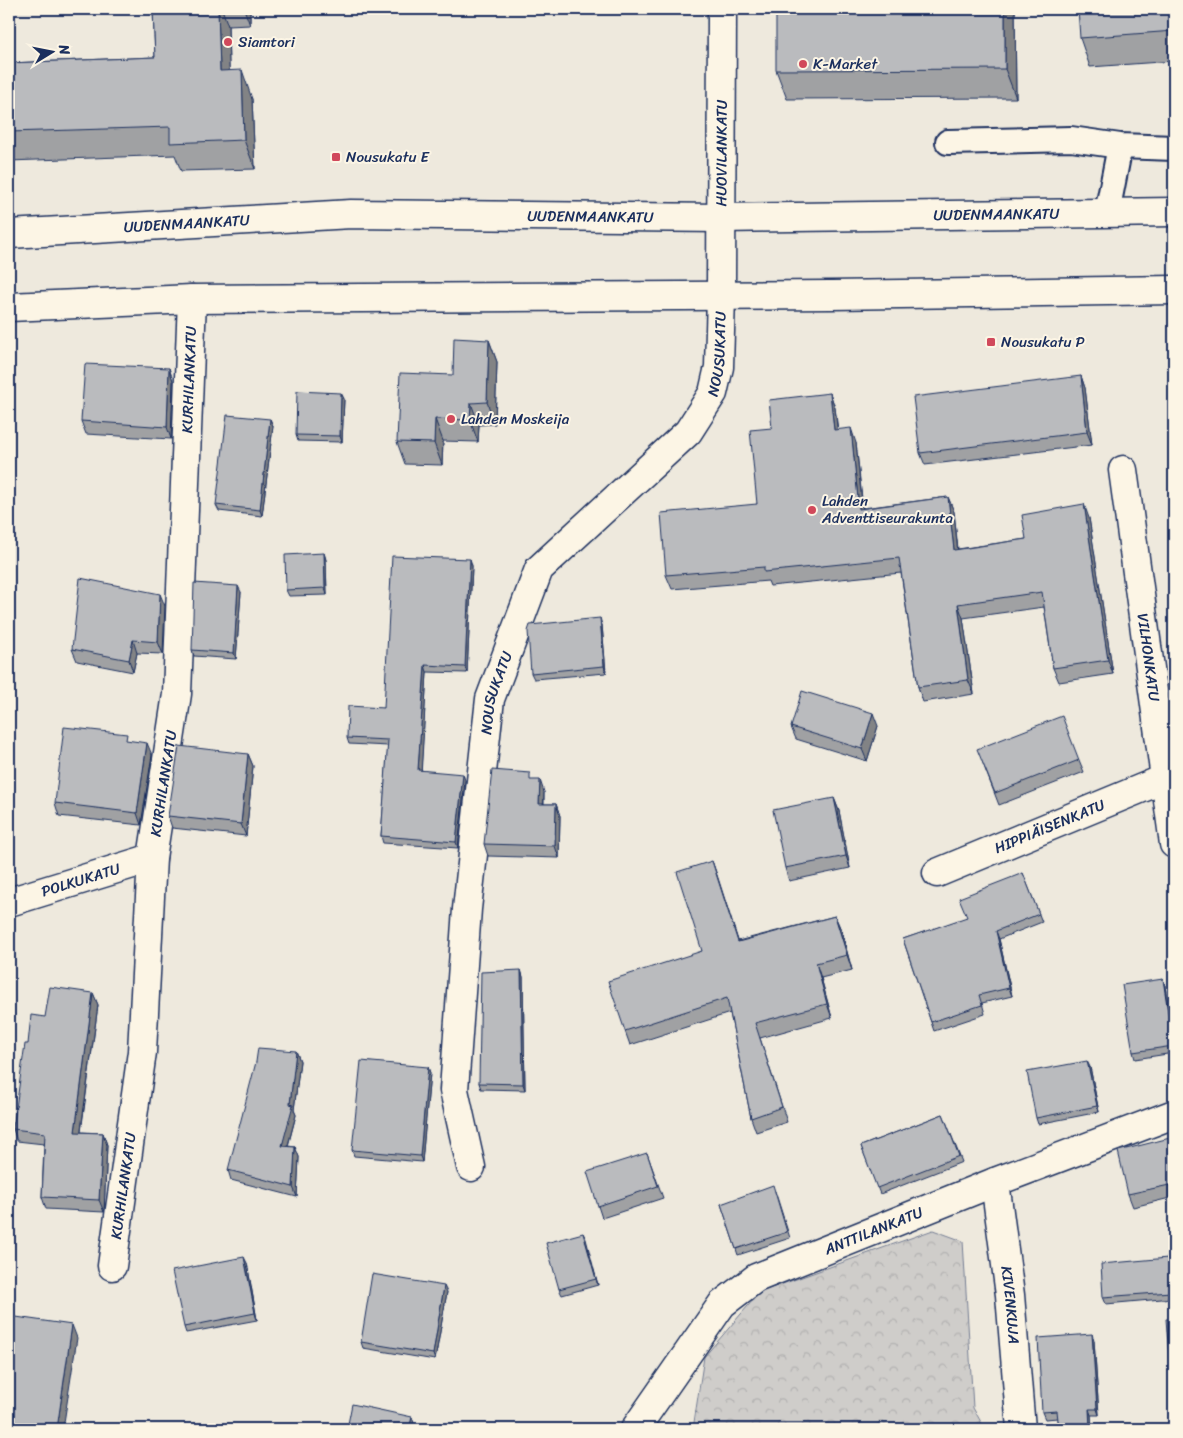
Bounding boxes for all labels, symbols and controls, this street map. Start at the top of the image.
north arrow [28,28,78,78]
place label: Siamtori [238,29,296,55]
marker: Siamtori [222,36,234,48]
text: N [51,42,78,57]
place label: K-Market [813,51,878,77]
marker: K-Market [797,58,809,70]
street label: HUOVILANKATU [708,99,735,206]
place label: Nousukatu E [346,144,430,170]
marker: Nousukatu E [330,151,342,163]
street label: UUDENMAANKATU [933,201,1061,228]
street label: UUDENMAANKATU [527,203,655,230]
street label: UUDENMAANKATU [123,207,251,240]
street label: NOUSUKATU [700,310,734,399]
street label: KURHILANKATU [174,325,204,434]
place label: Nousukatu P [1001,329,1085,355]
marker: Nousukatu P [985,336,997,348]
place label: Lahden Moskeija [461,406,570,432]
marker: Lahden Moskeija [445,413,457,425]
place label: Lahden Adventtiseurakunta [821,488,954,531]
marker: Lahden Adventtiseurakunta [806,504,818,516]
street label: VILHONKATU [1130,611,1168,704]
street label: NOUSUKATU [473,647,520,736]
street label: KURHILANKATU [142,728,184,838]
street label: HIPPIÄISENKATU [990,792,1110,861]
street label: POLKUKATU [38,855,124,904]
street label: KURHILANKATU [103,1130,144,1241]
street label: ANTTILANKATU [819,1199,927,1263]
street label: KIVENKUJA [993,1264,1027,1345]

